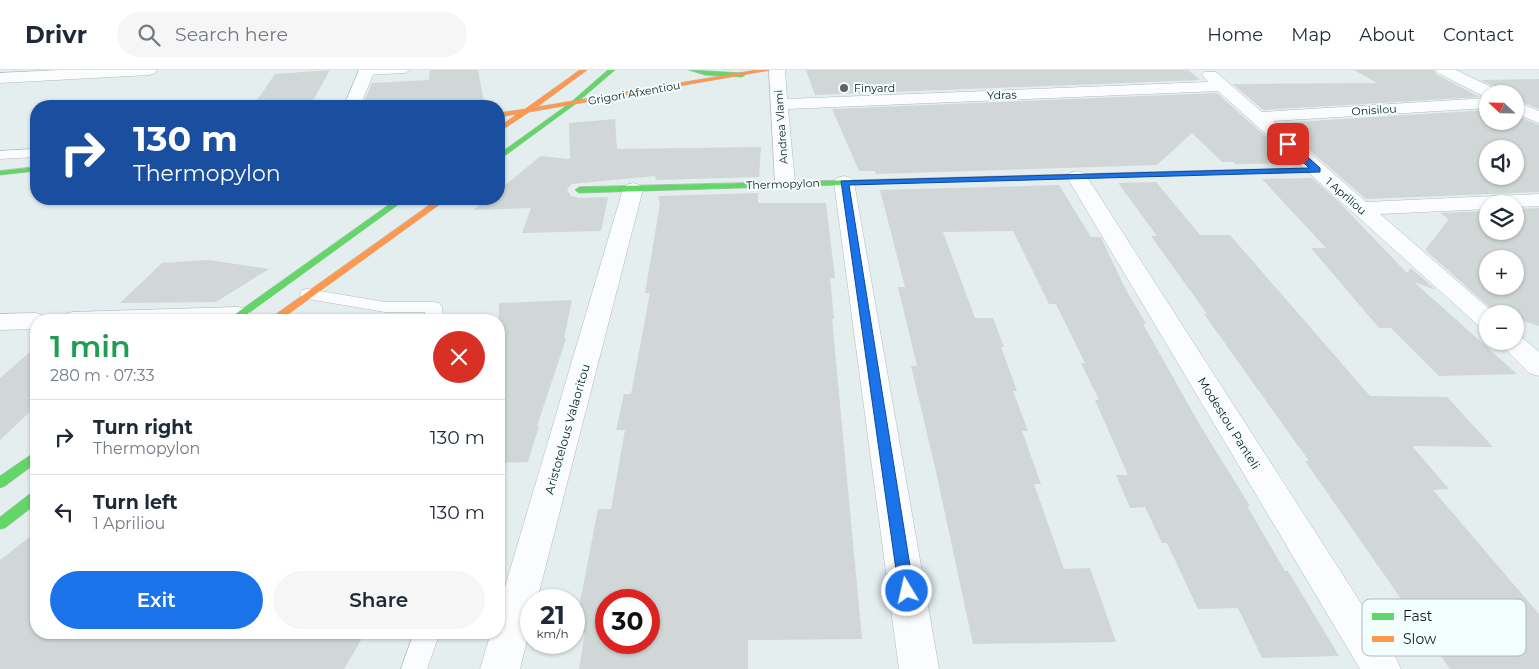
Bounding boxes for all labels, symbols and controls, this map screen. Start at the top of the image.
search box [117,12,467,57]
text: Drivr [25,20,87,49]
icon: search [135,21,163,49]
text: Search here [175,23,288,46]
text: Home [1207,24,1263,46]
text: Map [1291,24,1331,46]
text: About [1359,24,1415,46]
text: Contact [1443,24,1514,46]
street label: Grigori Afxentiou [587,78,681,108]
place label: Finyard [854,81,895,95]
marker: Finyard [838,82,850,94]
north arrow [1479,85,1524,130]
map controls [1479,85,1524,350]
street label: Ydras [987,87,1018,103]
street label: Andrea Vlami [771,89,791,165]
street label: Onisilou [1351,101,1397,119]
text: 130 m [133,117,238,160]
icon: right [50,120,115,185]
pin [1267,123,1309,165]
icon: arrive [1274,130,1302,158]
button: sound [1479,140,1524,185]
text: Thermopylon [133,160,281,187]
street label: 1 Apriliou [1323,174,1369,218]
street label: Thermopylon [746,176,820,192]
button: layers [1479,195,1524,240]
button: + [1479,250,1524,295]
button: − [1479,305,1524,350]
text: 1 min [50,328,131,365]
button: close [433,331,485,383]
street label: Aristotelous Valaoritou [541,362,593,496]
text: 280 m · 07:33 [50,366,154,385]
street label: Modestou Panteli [1195,374,1263,472]
text: Turn right [93,416,193,439]
icon: right [50,423,78,451]
text: 130 m [430,426,485,449]
text: Thermopylon [93,439,200,458]
text: Turn left [93,491,178,514]
icon: left [50,498,78,526]
text: 130 m [430,501,485,524]
text: 1 Apriliou [93,514,165,533]
position arrow [880,564,932,616]
button: Exit [50,571,263,629]
button: Share [273,571,485,629]
speed limit sign: 30 [595,589,660,654]
legend [1362,599,1526,656]
text: 21 [540,600,565,630]
text: Fast [1403,607,1433,625]
text: km/h [536,626,569,641]
text: Slow [1403,630,1437,648]

